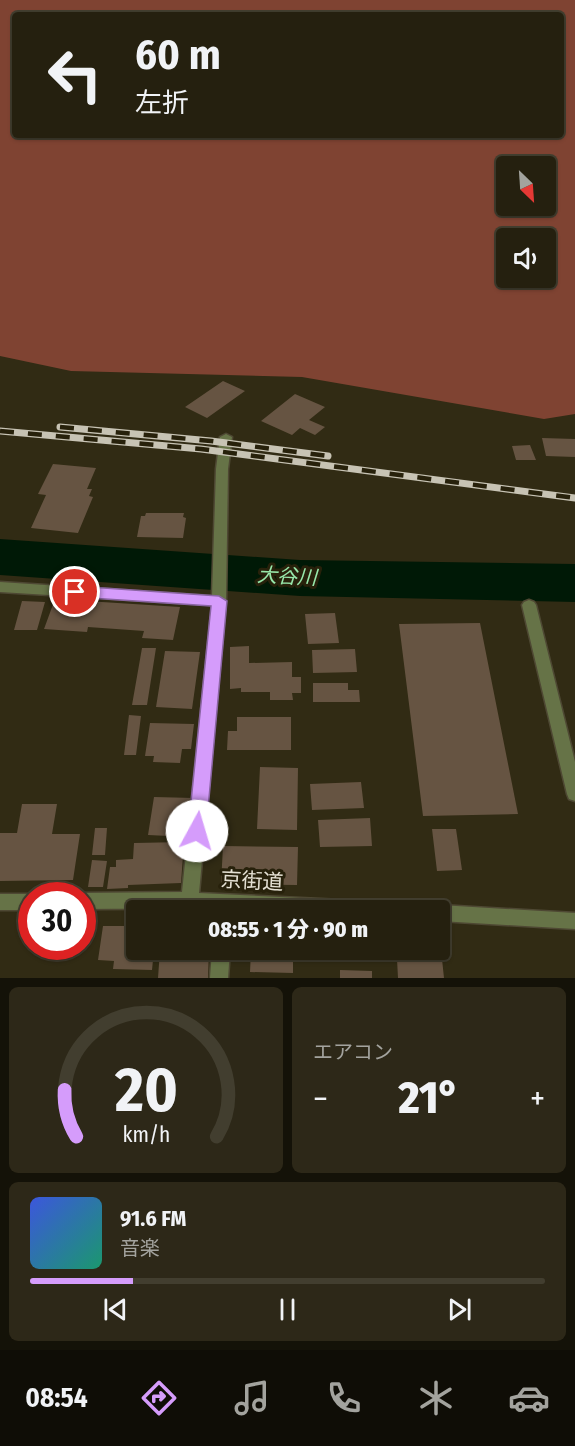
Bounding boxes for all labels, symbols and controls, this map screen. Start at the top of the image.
text: 60 m [135,30,221,80]
icon: left [36,36,114,114]
text: 左折 [135,87,189,119]
north arrow [496,156,556,216]
map controls [496,156,556,288]
button: sound [496,228,556,288]
water label: 大谷川 [256,562,320,590]
pin [49,566,100,617]
icon: arrive [58,575,91,608]
position arrow [165,799,229,863]
street label: 京街道 [220,866,284,896]
speed limit sign: 30 [18,882,96,960]
text: 08:55 · 1 分 · 90 m [208,916,368,943]
text: エアコン [313,1040,393,1064]
text: 20 [114,1053,177,1128]
text: 21° [398,1071,459,1125]
text: − [313,1079,328,1119]
text: + [530,1079,545,1119]
text: km/h [122,1122,170,1148]
text: 91.6 FM [120,1205,186,1232]
text: 音楽 [120,1236,160,1260]
icon: previous [99,1293,132,1326]
icon: pause [271,1293,304,1326]
icon: next [443,1293,476,1326]
icon: directions [138,1377,180,1419]
icon: music [231,1377,273,1419]
icon: phone [323,1377,365,1419]
icon: climate [415,1377,457,1419]
icon: car [508,1377,550,1419]
text: 08:54 [25,1382,88,1414]

